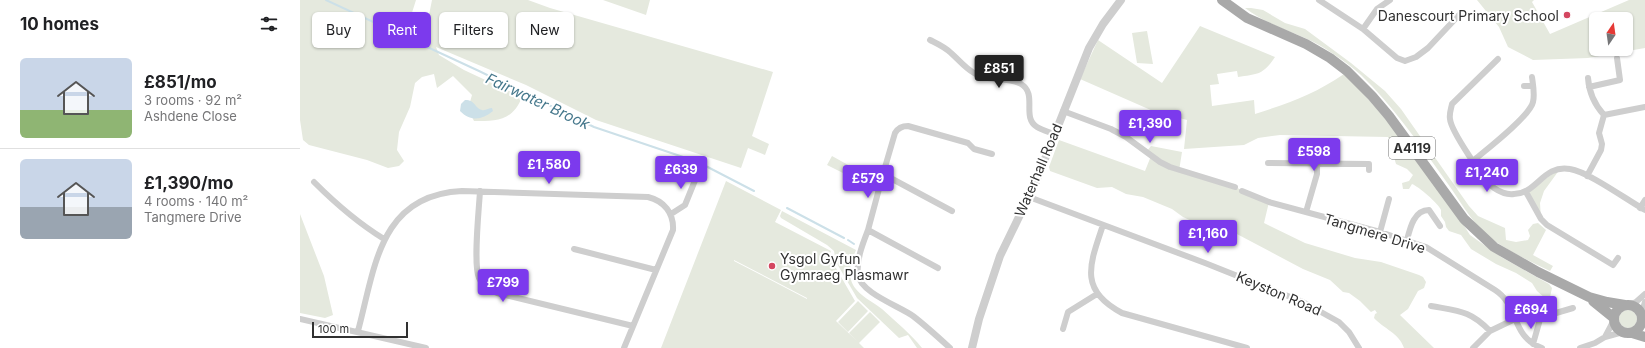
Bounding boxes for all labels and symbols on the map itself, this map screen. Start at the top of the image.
place label: Danescourt Primary School [1378,7,1559,24]
marker: Danescourt Primary School [1562,10,1572,20]
north arrow [1589,12,1633,56]
pin: £851 [975,55,1023,89]
water label: Fairwater Brook [483,69,594,134]
pin: £1,390 [1117,110,1183,144]
street label: Waterhall Road [1011,121,1065,219]
road number: A4119 [1389,137,1435,159]
pin: £598 [1290,138,1338,172]
pin: £1,580 [516,151,582,185]
pin: £639 [657,156,705,190]
pin: £1,240 [1454,159,1520,193]
pin: £579 [844,165,892,199]
street label: Tangmere Drive [1322,210,1428,256]
pin: £1,160 [1175,220,1241,254]
place label: Ysgol Gyfun Gymraeg Plasmawr [780,250,909,283]
marker: Ysgol Gyfun Gymraeg Plasmawr [767,261,777,271]
street label: Keyston Road [1234,267,1324,319]
pin: £799 [479,269,527,303]
pin: £694 [1507,296,1555,330]
scale bar [312,320,408,339]

